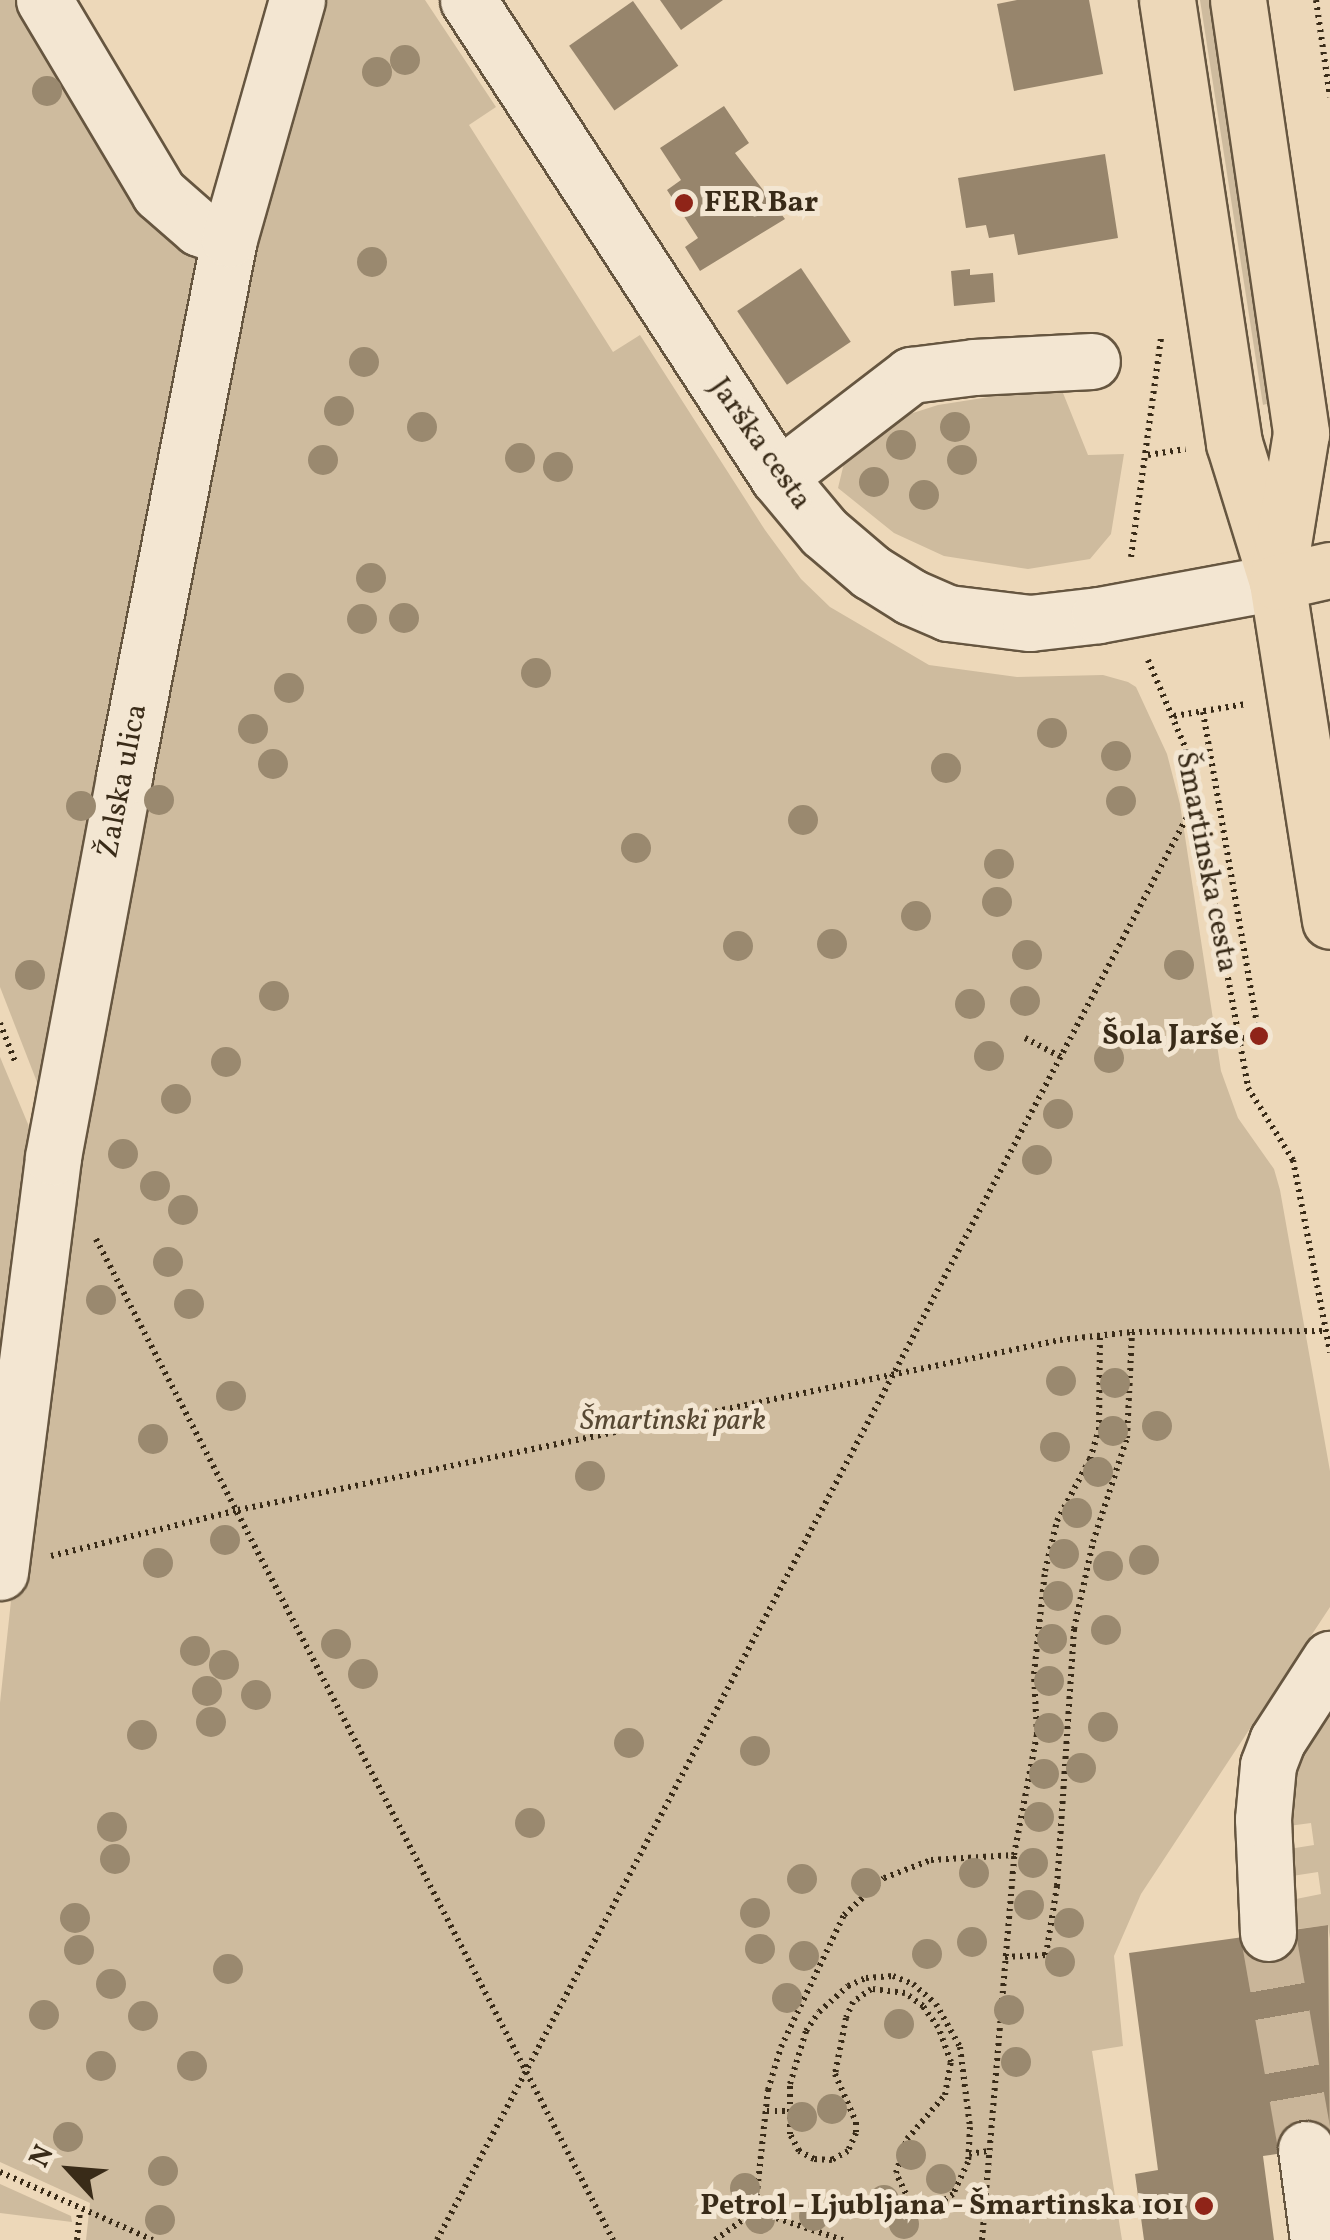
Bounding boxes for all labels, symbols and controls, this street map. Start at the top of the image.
place label: FER Bar [704,185,818,221]
marker: FER Bar [673,192,695,214]
street label: Jarška cesta [701,371,819,517]
street label: Žalska ulica [90,701,156,861]
street label: Šmartinska cesta [1167,749,1245,975]
place label: Šola Jarše [1102,1018,1239,1054]
marker: Šola Jarše [1248,1025,1270,1047]
park label: Šmartinski park [580,1403,766,1439]
north arrow [20,2120,120,2220]
text: N [21,2139,65,2174]
place label: Petrol - Ljubljana - Šmartinska 101 [698,2188,1184,2224]
marker: Petrol - Ljubljana - Šmartinska 101 [1193,2195,1215,2217]

